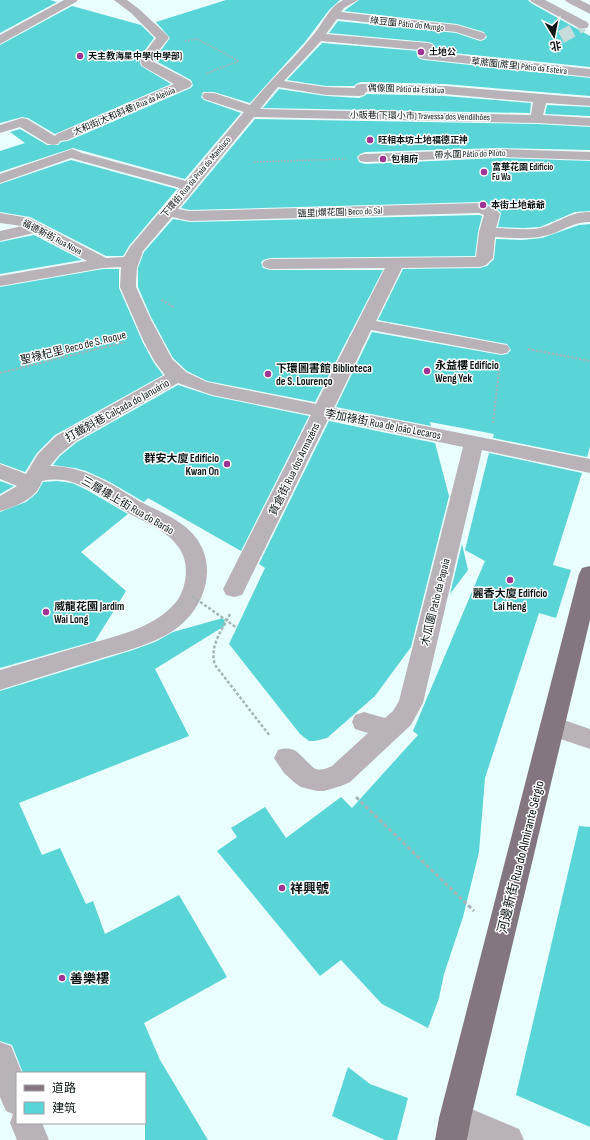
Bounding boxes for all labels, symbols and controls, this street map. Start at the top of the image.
street label: 綠豆圍 Pátio do Mungo [369,15,445,34]
north arrow [534,16,574,56]
text: 北 [549,38,562,53]
marker: 土地公 [416,47,426,57]
place label: 土地公 [429,47,456,58]
marker: 天主教海星中學(中學部) [75,51,85,61]
place label: 天主教海星中學(中學部) [88,51,182,62]
street label: 草蓆圍(蓆里) Pátio da Esteira [470,56,568,77]
street label: 偶像圍 Pátio da Estátua [367,83,445,96]
street label: 大和街(大和斜巷) Rua da Aleluia [72,85,177,138]
street label: 小販巷(下環小市) Travessa dos Vendilhões [350,110,490,123]
street label: 下環街 Rua da Praia do Manduco [159,134,234,220]
place label: 旺相本坊土地福德正神 [378,134,468,146]
marker: 旺相本坊土地福德正神 [365,135,375,145]
street label: 帶水圍 Pátio do Piloto [434,147,506,161]
marker: 包相府 [378,154,388,164]
place label: 包相府 [391,154,418,165]
place label: 富華花園 Edifício Fu Wa [492,162,553,183]
marker: 富華花園 Edifício Fu Wa [479,167,489,177]
marker: 本街土地爺爺 [478,200,488,210]
place label: 本街土地爺爺 [491,200,545,211]
street label: 鹽里(爛花園) Beco do Sal [298,206,383,219]
street label: 福德新街 Rua Nova [20,217,84,257]
street label: 聖祿杞里 Beco de S. Roque [19,328,127,367]
place label: 永益樓 Edifício Weng Yek [435,359,499,385]
place label: 下環圖書館 Biblioteca de S. Lourenço [276,362,372,388]
marker: 永益樓 Edifício Weng Yek [422,366,432,376]
marker: 下環圖書館 Biblioteca de S. Lourenço [263,369,273,379]
street label: 打鐵斜巷 Calçada do Januário [63,376,172,444]
street label: 李加祿街 Rua de João Lecaros [324,407,442,442]
street label: 貨倉街 Rua dos Armazéns [266,421,323,518]
place label: 群安大廈 Edifício Kwan On [144,452,219,478]
marker: 群安大廈 Edifício Kwan On [222,459,232,469]
street label: 三層樓上街 Rua do Barão [79,474,177,537]
street label: 木瓜圍 Patio da Papaia [418,557,453,647]
marker: 麗香大廈 Edifício Lai Heng [505,575,515,585]
place label: 麗香大廈 Edifício Lai Heng [473,587,548,613]
place label: 威龍花園 Jardim Wai Long [54,600,124,626]
marker: 威龍花園 Jardim Wai Long [41,607,51,617]
street label: 河邊新街 Rua do Almirante Sérgio [494,779,548,935]
place label: 祥興號 [290,881,329,897]
marker: 祥興號 [277,883,287,893]
place label: 善樂樓 [70,971,109,987]
marker: 善樂樓 [57,973,67,983]
legend [16,1072,146,1124]
text: 道路 [52,1081,76,1096]
text: 建筑 [52,1101,76,1116]

